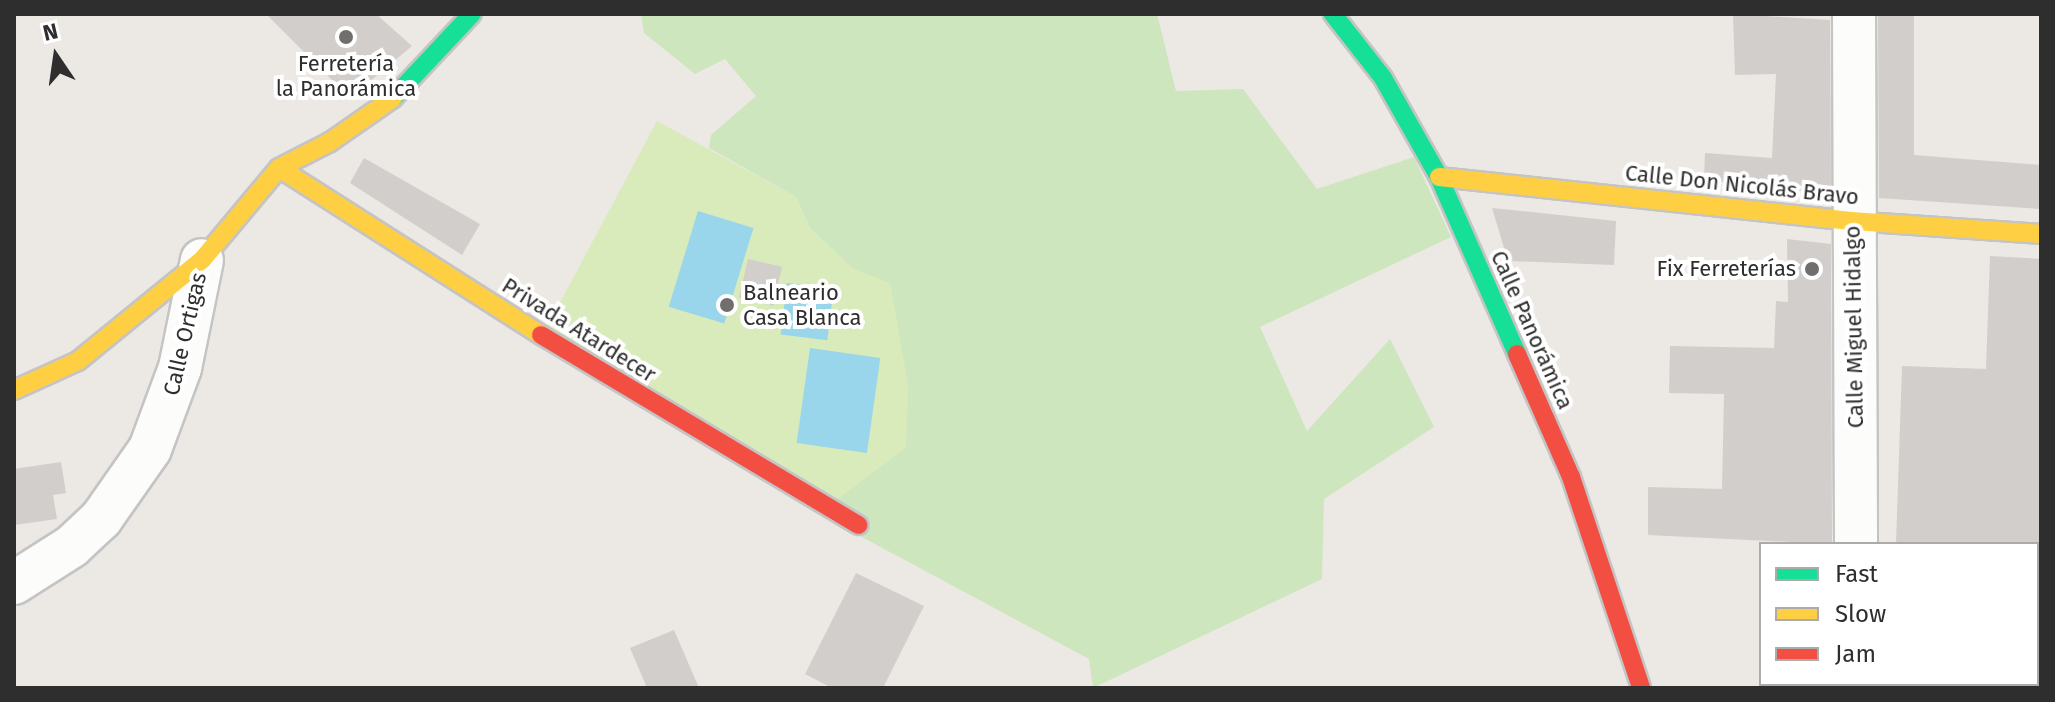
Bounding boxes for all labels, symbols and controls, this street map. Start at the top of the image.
north arrow [16,16,96,96]
text: N [40,17,61,47]
marker: Ferretería la Panorámica [337,28,355,46]
place label: Ferretería la Panorámica [276,50,416,102]
street label: Calle Don Nicolás Bravo [1624,160,1860,210]
street label: Calle Miguel Hidalgo [1839,226,1869,428]
street label: Calle Panorámica [1485,247,1579,413]
place label: Fix Ferreterías [1657,256,1796,282]
marker: Fix Ferreterías [1803,260,1821,278]
street label: Calle Ortigas [158,270,212,398]
street label: Privada Atardecer [497,272,661,388]
place label: Balneario Casa Blanca [743,279,862,330]
marker: Balneario Casa Blanca [718,296,736,314]
legend [1759,542,2039,686]
text: Fast [1835,560,1878,588]
text: Slow [1835,600,1886,628]
text: Jam [1835,640,1876,668]

